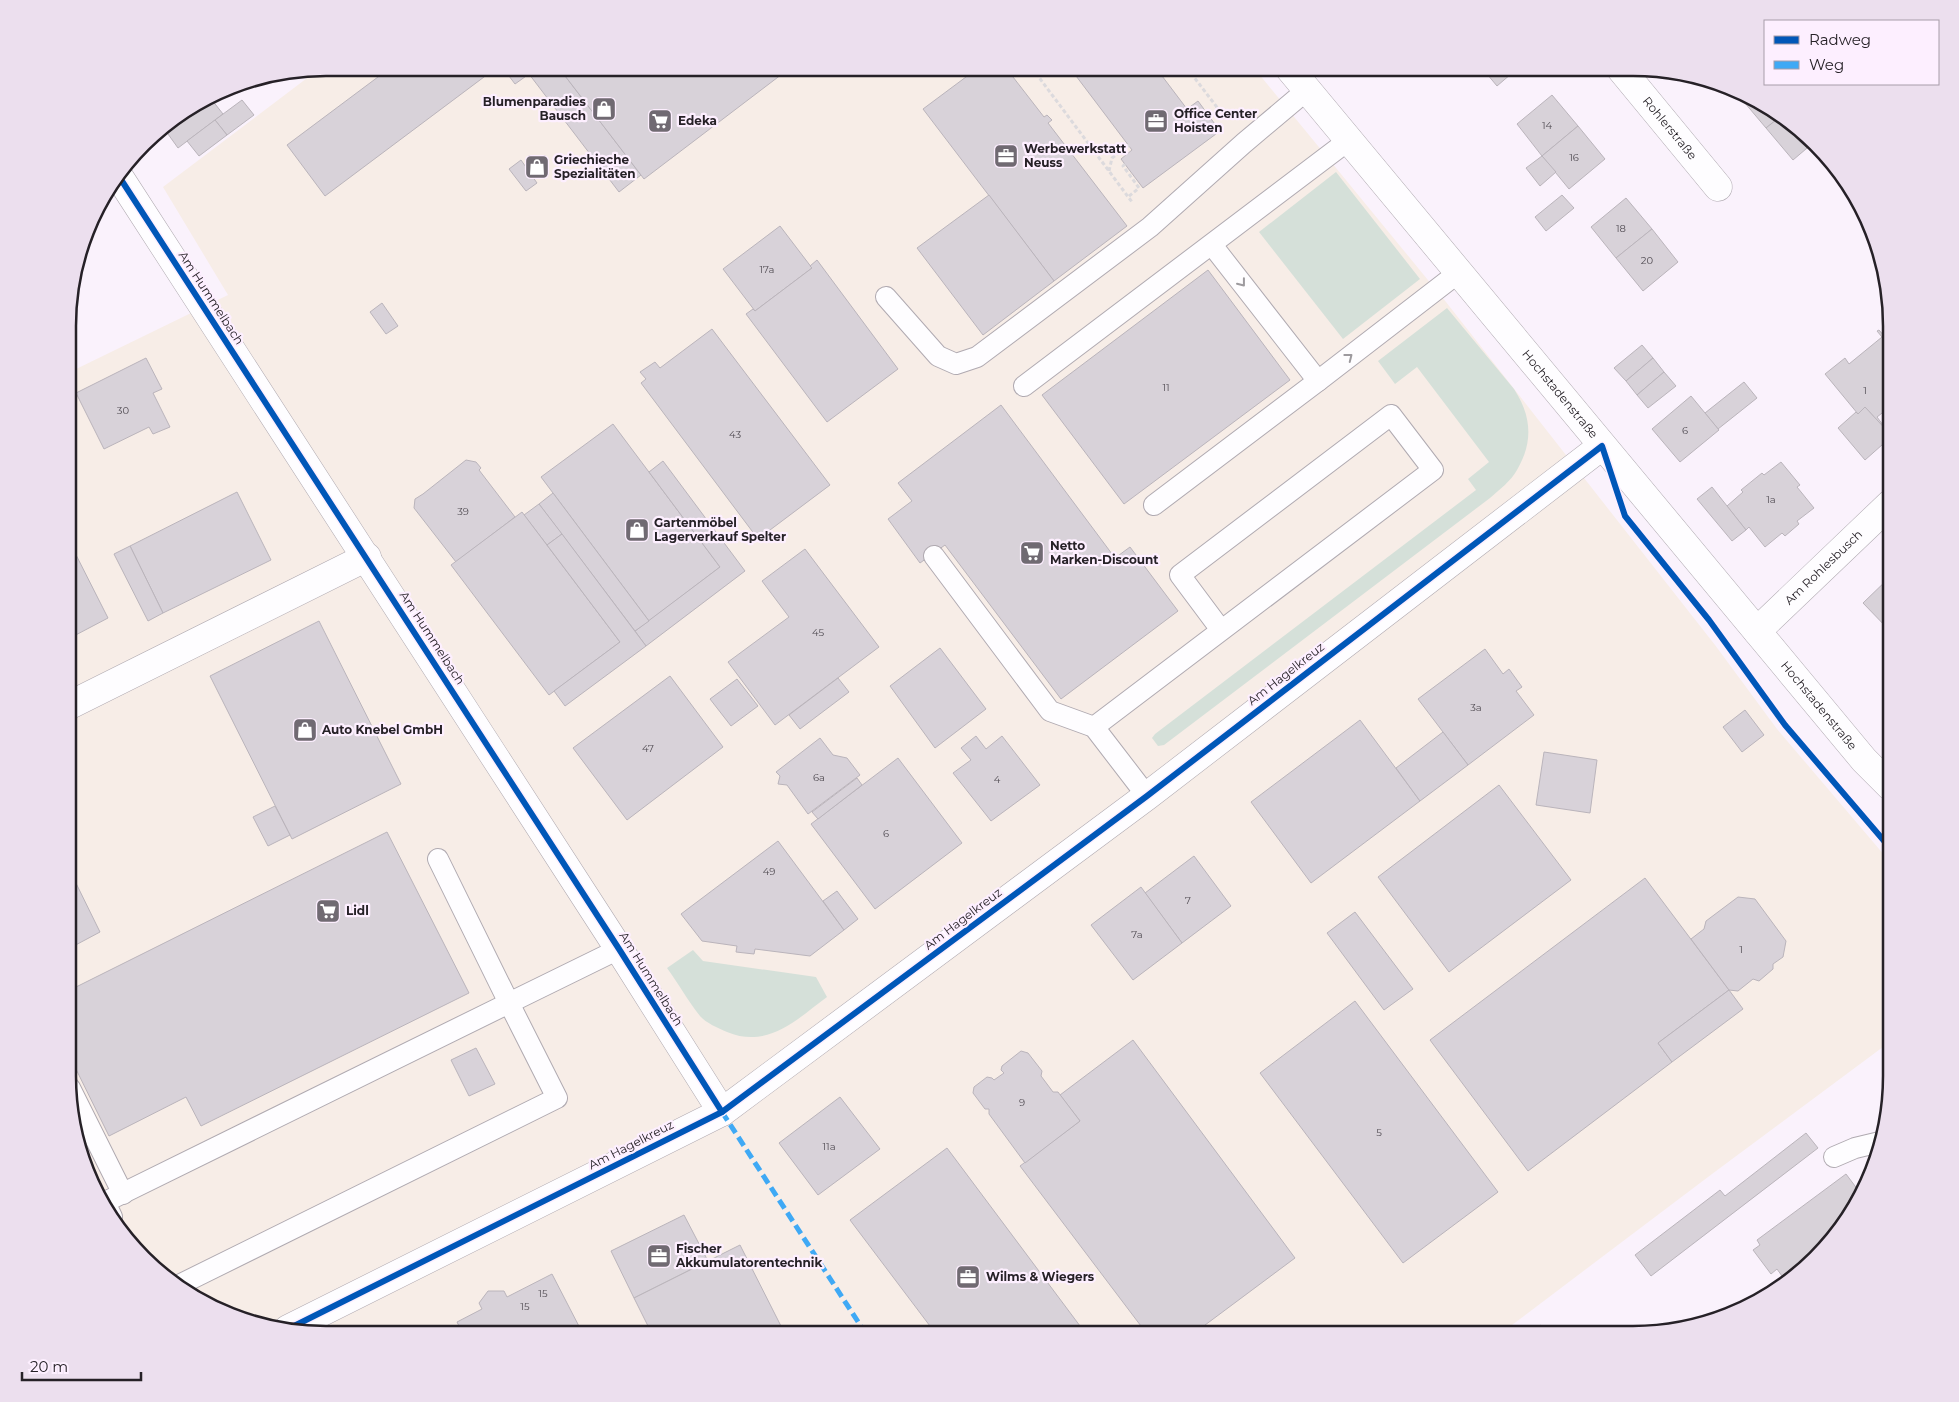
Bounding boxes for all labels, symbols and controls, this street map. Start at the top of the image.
legend [1764,20,1939,85]
text: Radweg [1809,30,1871,49]
text: Weg [1809,55,1844,74]
street label: Rohlerstraße [1640,93,1700,162]
place label: Blumenparadies Bausch [483,94,587,123]
shop icon: Blumenparadies Bausch [591,96,617,122]
place label: Office Center Hoisten [1174,106,1257,135]
supermarket icon: Edeka [647,108,673,134]
office icon: Office Center Hoisten [1143,108,1169,134]
place label: Edeka [678,113,717,128]
house number: 14 [1542,119,1552,132]
place label: Werbewerkstatt Neuss [1024,141,1127,170]
office icon: Werbewerkstatt Neuss [993,143,1019,169]
house number: 16 [1569,151,1579,164]
place label: Griechieche Spezialitäten [554,152,636,181]
shop icon: Griechieche Spezialitäten [524,154,550,180]
house number: 18 [1616,222,1626,235]
street label: Am Hummelbach [176,248,247,347]
house number: 20 [1641,254,1654,267]
house number: 17a [759,263,775,276]
one-way arrow [1236,277,1244,286]
street label: Hochstadenstraße [1519,346,1601,441]
one-way arrow [1343,355,1352,363]
house number: 11 [1162,381,1170,394]
house number: 1 [1863,384,1867,397]
house number: 30 [117,404,130,417]
house number: 6 [1682,424,1688,437]
house number: 43 [729,428,741,441]
house number: 1a [1766,493,1776,506]
house number: 39 [457,505,469,518]
place label: Gartenmöbel Lagerverkauf Spelter [654,515,786,544]
shop icon: Gartenmöbel Lagerverkauf Spelter [624,517,650,543]
street label: Am Rohlesbusch [1781,526,1865,608]
place label: Netto Marken-Discount [1050,538,1159,567]
supermarket icon: Netto Marken-Discount [1019,540,1045,566]
street label: Am Hummelbach [397,588,468,687]
house number: 45 [812,626,824,639]
street label: Am Hagelkreuz [1244,639,1327,708]
street label: Hochstadenstraße [1778,658,1860,753]
house number: 3a [1470,701,1482,714]
shop icon: Auto Knebel GmbH [292,717,318,743]
place label: Auto Knebel GmbH [321,722,443,737]
house number: 47 [642,742,654,755]
house number: 6a [813,771,825,784]
house number: 4 [994,773,1001,786]
house number: 6 [883,827,889,840]
house number: 49 [763,865,775,878]
street label: Am Hagelkreuz [921,885,1004,953]
house number: 7 [1185,894,1191,907]
supermarket icon: Lidl [315,898,341,924]
place label: Lidl [346,903,369,918]
house number: 7a [1131,928,1143,941]
street label: Am Hummelbach [616,929,686,1029]
house number: 1 [1739,943,1743,956]
house number: 9 [1019,1096,1025,1109]
street label: Am Hagelkreuz [586,1117,676,1172]
house number: 5 [1376,1126,1382,1139]
house number: 11a [822,1140,836,1153]
place label: Fischer Akkumulatorentechnik [675,1241,822,1270]
office icon: Fischer Akkumulatorentechnik [646,1243,672,1269]
office icon: Wilms & Wiegers [955,1264,981,1290]
place label: Wilms & Wiegers [986,1269,1095,1284]
house number: 15 [538,1287,548,1300]
house number: 15 [520,1300,530,1313]
scale bar [22,1350,141,1382]
text: 20 m [30,1357,68,1376]

